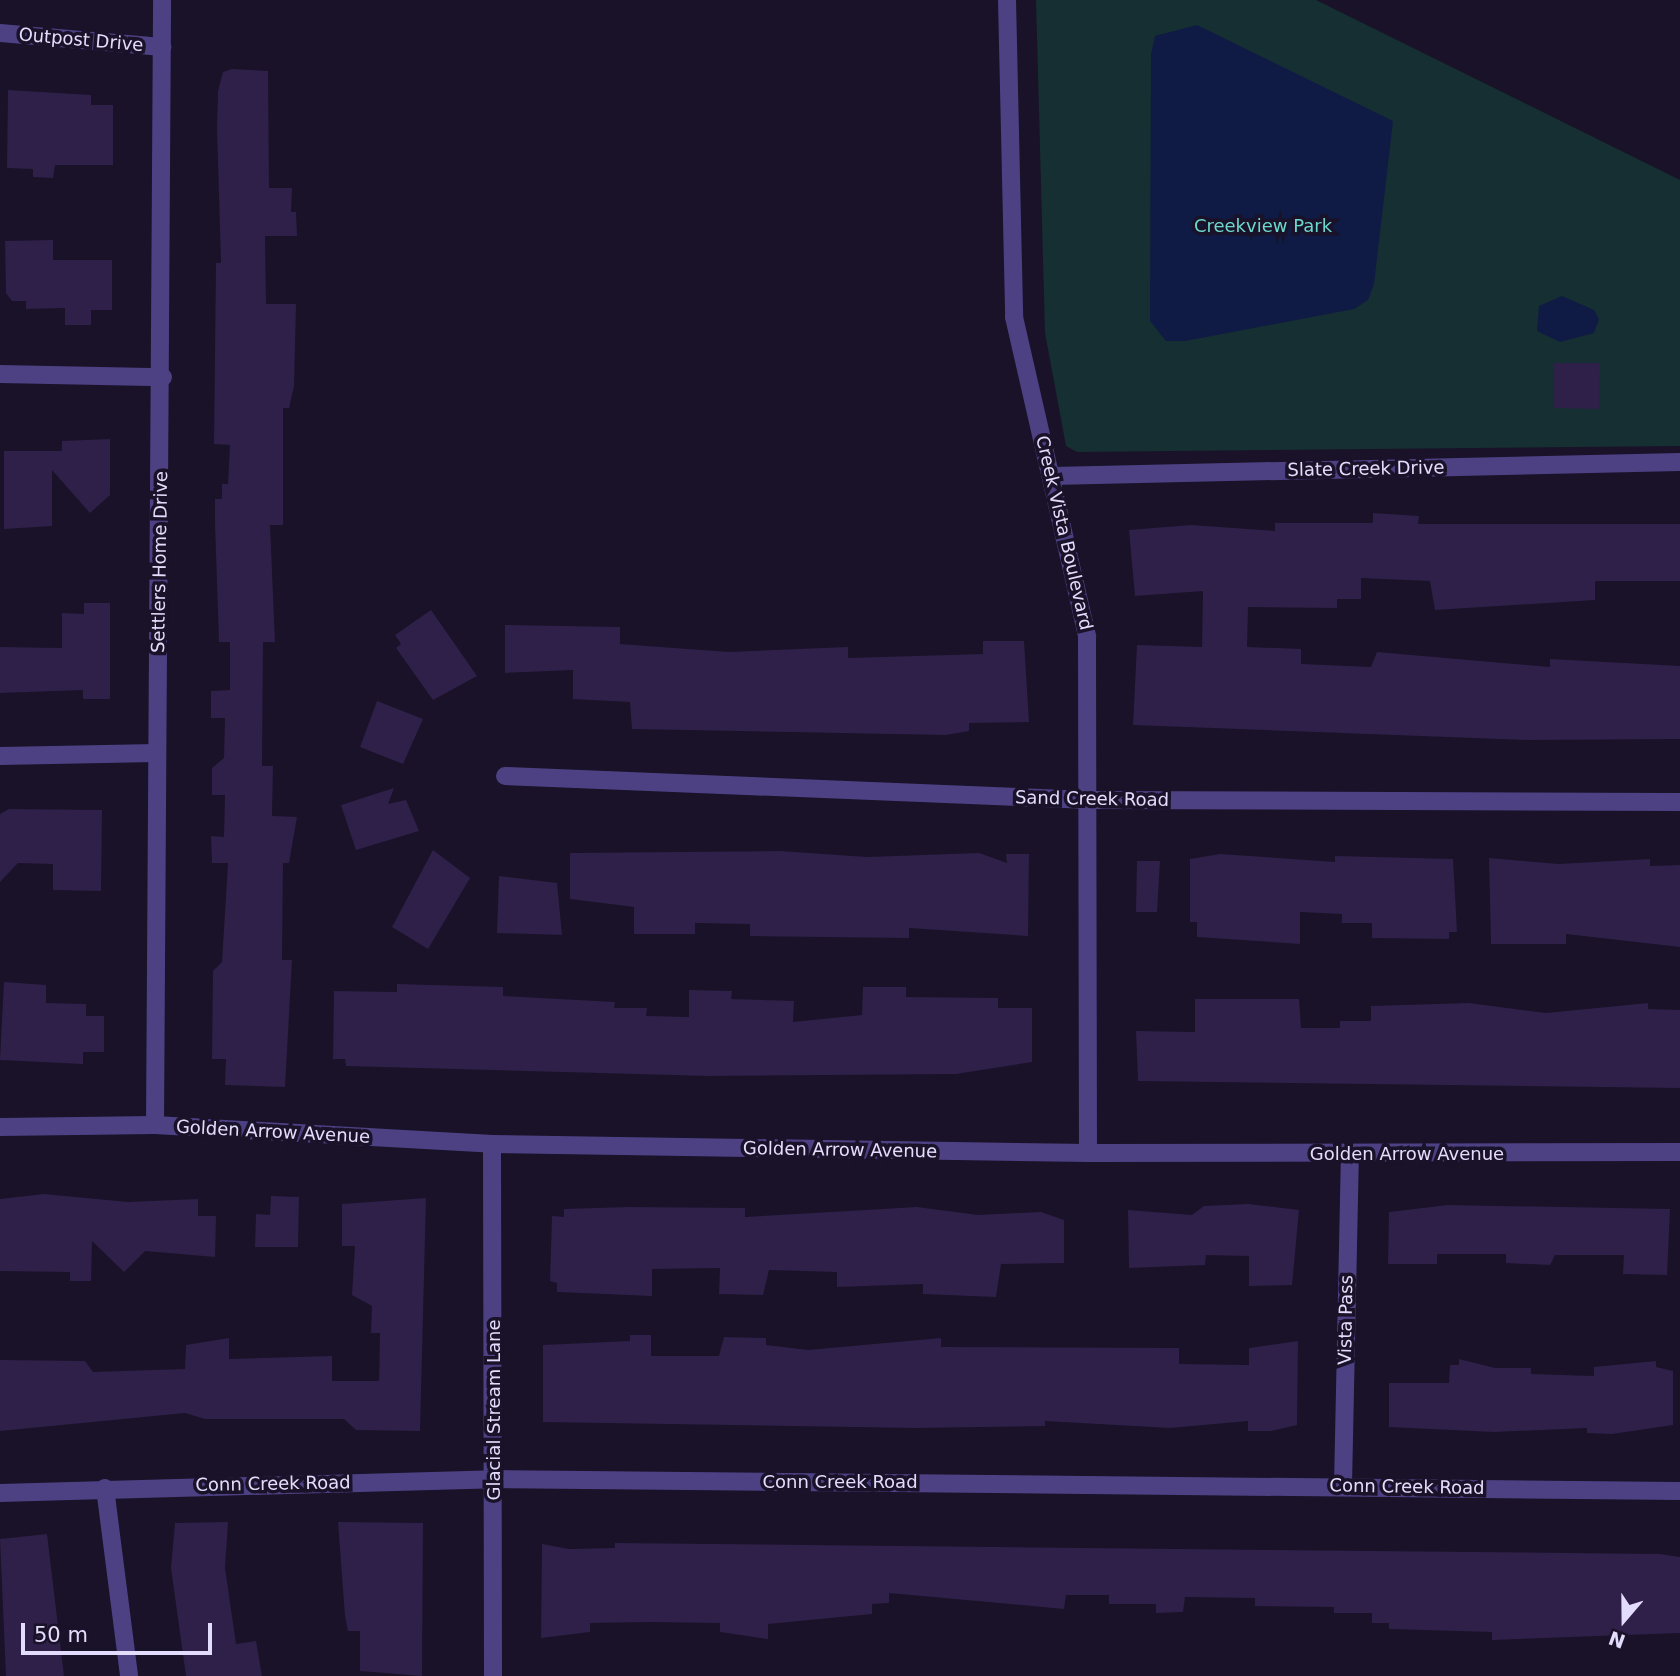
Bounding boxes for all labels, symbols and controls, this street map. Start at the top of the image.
street label: Outpost Drive [18,24,144,56]
park label: Creekview Park [1194,215,1332,237]
street label: Creek Vista Boulevard [1031,434,1097,632]
street label: Slate Creek Drive [1287,457,1445,481]
street label: Settlers Home Drive [148,471,172,653]
street label: Sand Creek Road [1015,787,1169,811]
street label: Golden Arrow Avenue [175,1116,371,1148]
street label: Golden Arrow Avenue [743,1138,937,1162]
street label: Golden Arrow Avenue [1310,1143,1504,1165]
street label: Vista Pass [1334,1275,1358,1365]
street label: Glacial Stream Lane [483,1319,505,1501]
street label: Conn Creek Road [762,1471,918,1493]
street label: Conn Creek Road [195,1472,351,1496]
street label: Conn Creek Road [1329,1475,1485,1499]
north arrow [1589,1585,1659,1655]
scale bar [24,1610,215,1654]
text: 50 m [34,1623,88,1647]
text: N [1606,1627,1628,1653]

